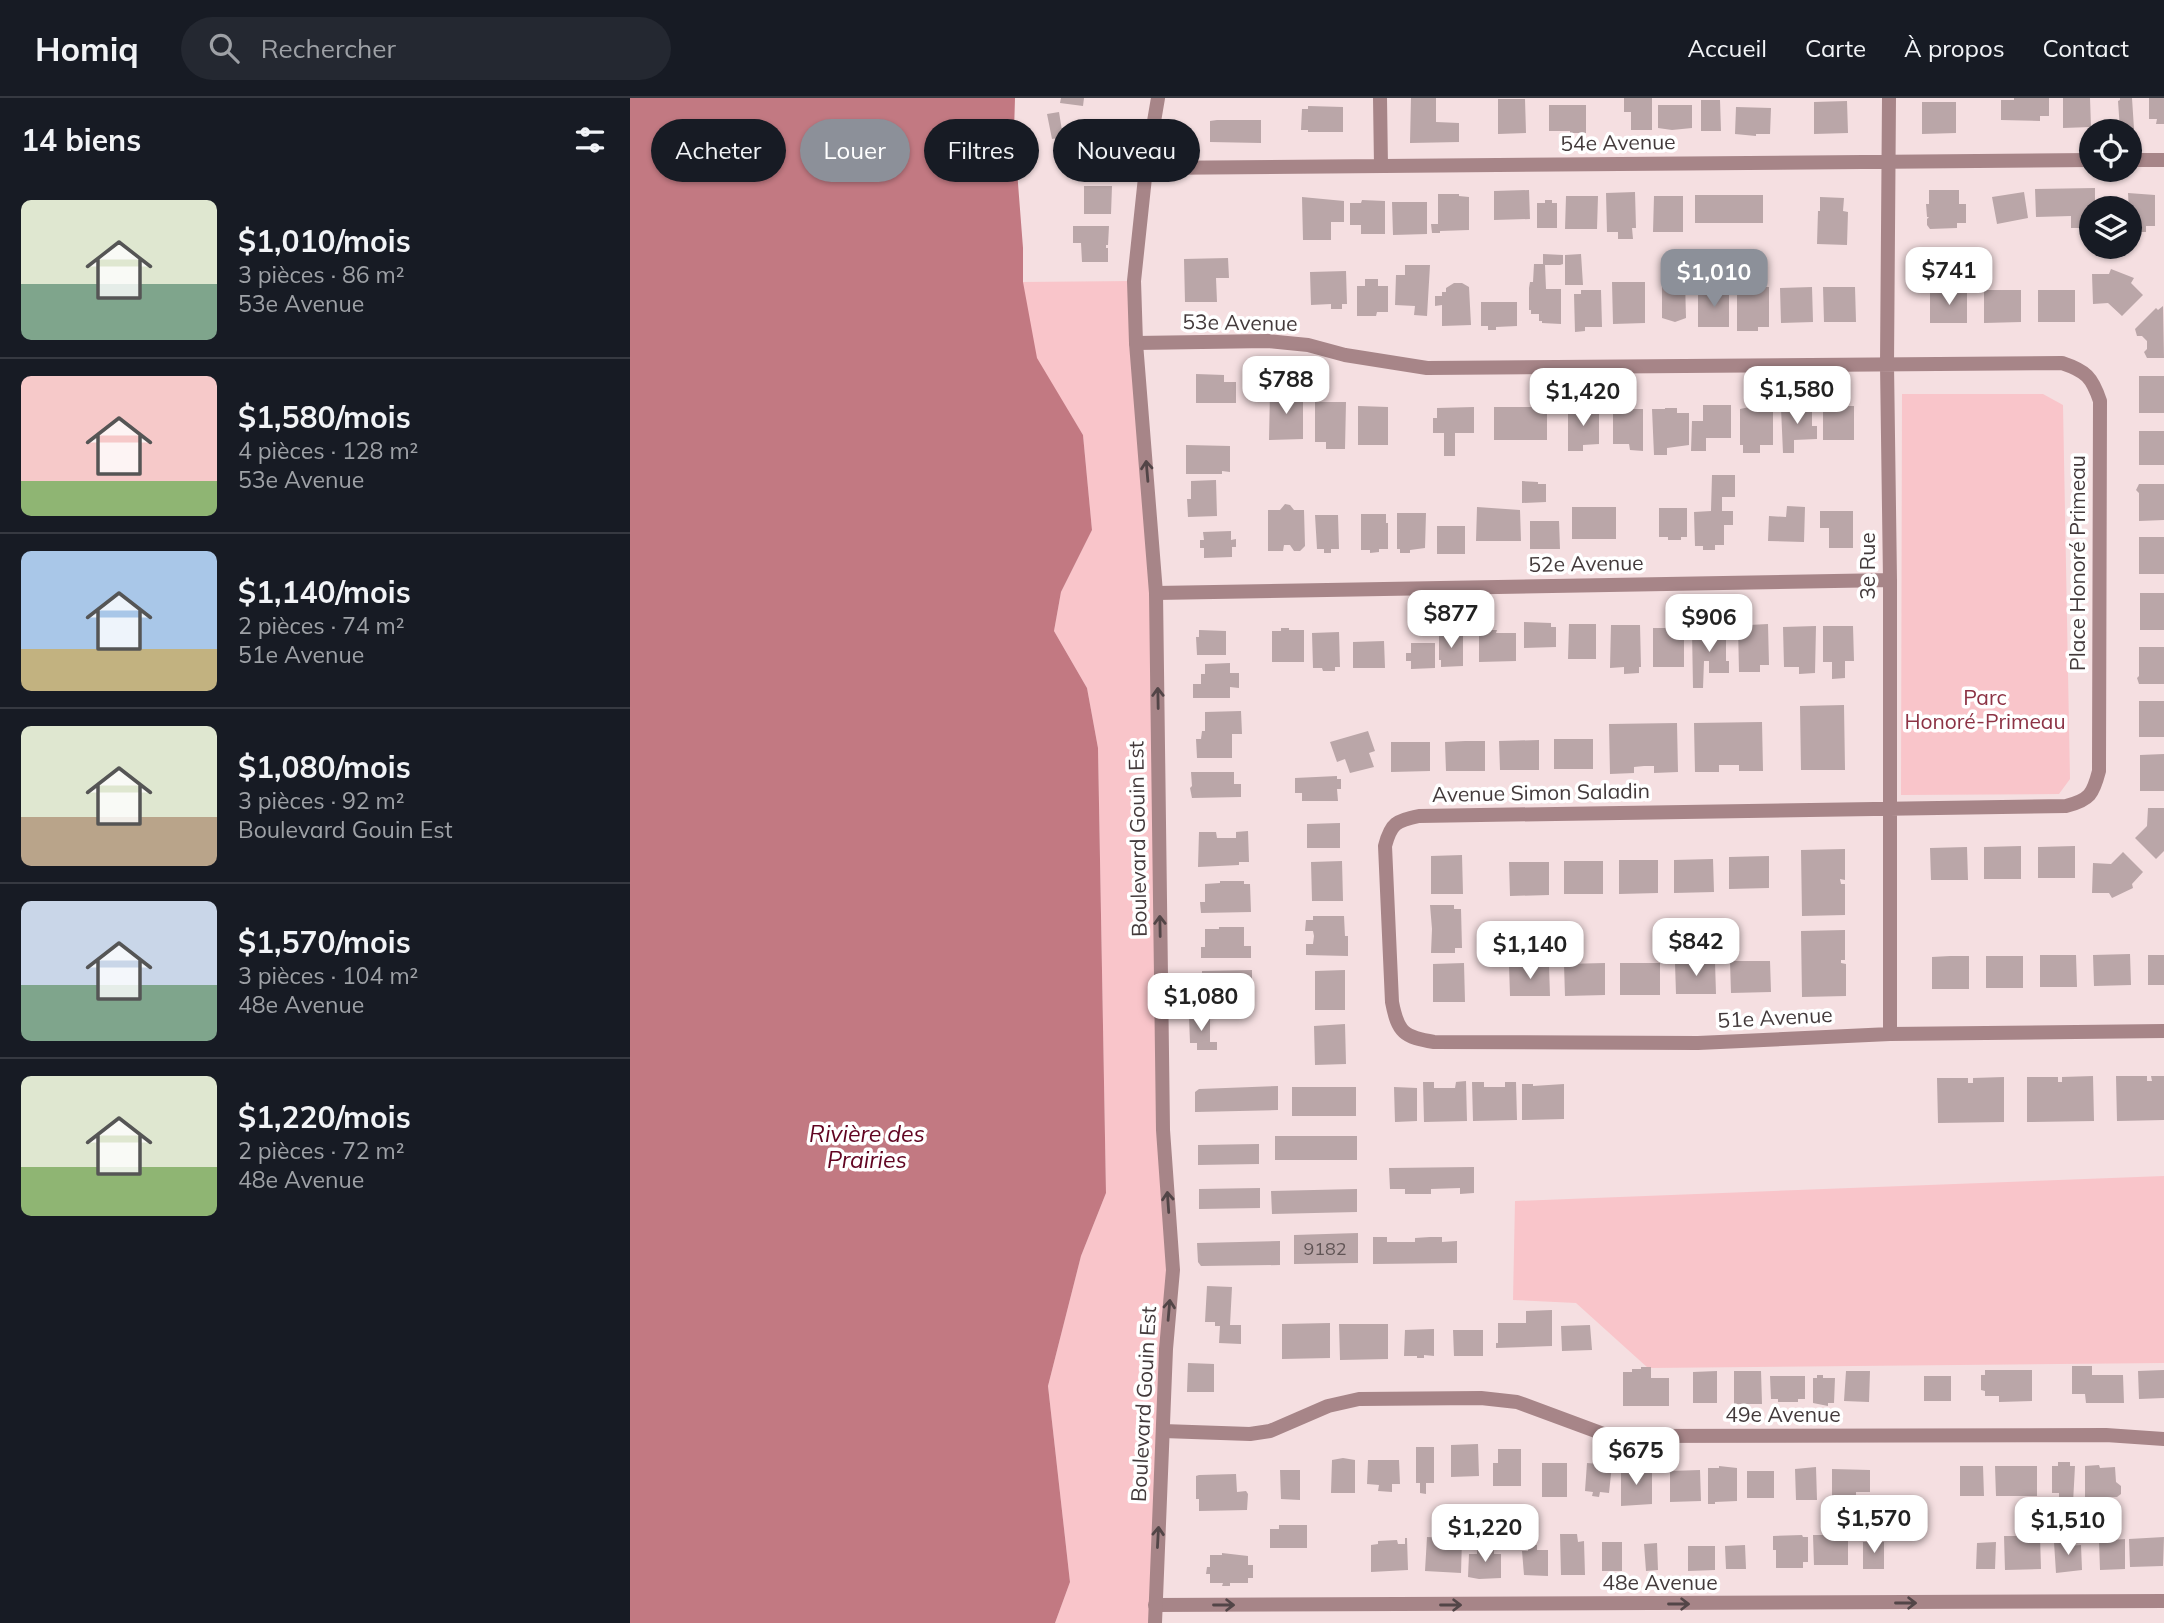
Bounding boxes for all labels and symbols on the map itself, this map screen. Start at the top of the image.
street label: 54e Avenue [1560,128,1676,156]
pin: $741 [1908,248,1990,307]
pin: $1,010 [1657,250,1771,309]
street label: 53e Avenue [1182,308,1298,336]
pin: $788 [1245,356,1327,416]
pin: $1,580 [1740,366,1854,426]
pin: $1,420 [1526,368,1640,428]
street label: Place Honoré Primeau [2064,455,2090,671]
one-way arrow [1140,460,1153,483]
street label: 3e Rue [1854,532,1880,600]
street label: 52e Avenue [1528,549,1644,577]
pin: $877 [1410,590,1492,650]
pin: $906 [1668,594,1750,654]
park label: Parc Honoré-Primeau [1904,684,2066,734]
one-way arrow [1151,687,1165,710]
street label: Boulevard Gouin Est [1122,741,1152,937]
street label: Avenue Simon Saladin [1432,777,1650,807]
one-way arrow [1154,915,1167,938]
pin: $842 [1655,918,1737,978]
pin: $1,140 [1473,922,1587,981]
pin: $1,080 [1144,974,1258,1033]
street label: 51e Avenue [1717,1001,1833,1033]
water label: Rivière des Prairies [809,1119,925,1174]
one-way arrow [1161,1191,1174,1214]
house number: 9182 [1303,1237,1347,1260]
one-way arrow [1163,1299,1176,1322]
street label: Boulevard Gouin Est [1125,1305,1161,1502]
street label: 49e Avenue [1725,1401,1841,1427]
pin: $675 [1595,1428,1677,1487]
pin: $1,570 [1817,1496,1931,1555]
pin: $1,510 [2011,1498,2125,1557]
pin: $1,220 [1428,1504,1542,1564]
one-way arrow [1152,1526,1165,1549]
street label: 48e Avenue [1602,1569,1718,1595]
one-way arrow [1894,1596,1917,1610]
one-way arrow [1667,1597,1690,1611]
one-way arrow [1212,1598,1235,1612]
one-way arrow [1439,1598,1462,1612]

